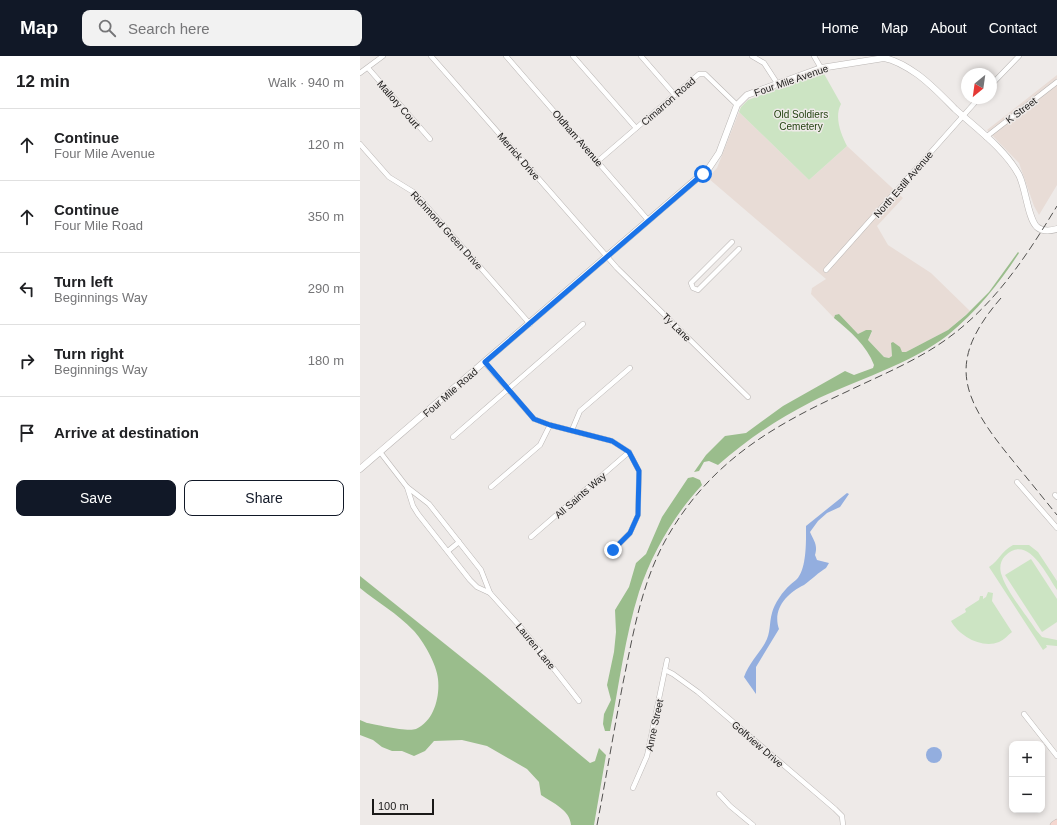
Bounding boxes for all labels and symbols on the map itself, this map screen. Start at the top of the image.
street label: Four Mile Avenue [753,62,830,98]
north arrow [961,68,997,104]
street label: Cimarron Road [639,75,698,128]
street label: Mallory Court [375,78,422,131]
street label: K Street [1004,95,1039,126]
street label: Oldham Avenue [550,108,605,169]
park label: Old Soldiers Cemetery [774,109,828,132]
street label: Merrick Drive [495,130,542,182]
street label: North Estill Avenue [872,149,935,220]
route start [694,165,712,183]
street label: Richmond Green Drive [409,189,485,272]
street label: Ty Lane [660,311,693,344]
street label: Four Mile Road [421,366,480,419]
street label: All Saints Way [553,470,608,521]
route end [604,541,622,559]
street label: Lauren Lane [514,621,558,672]
street label: Anne Street [644,698,665,752]
street label: Golfview Drive [730,719,786,770]
scale bar [372,797,434,816]

